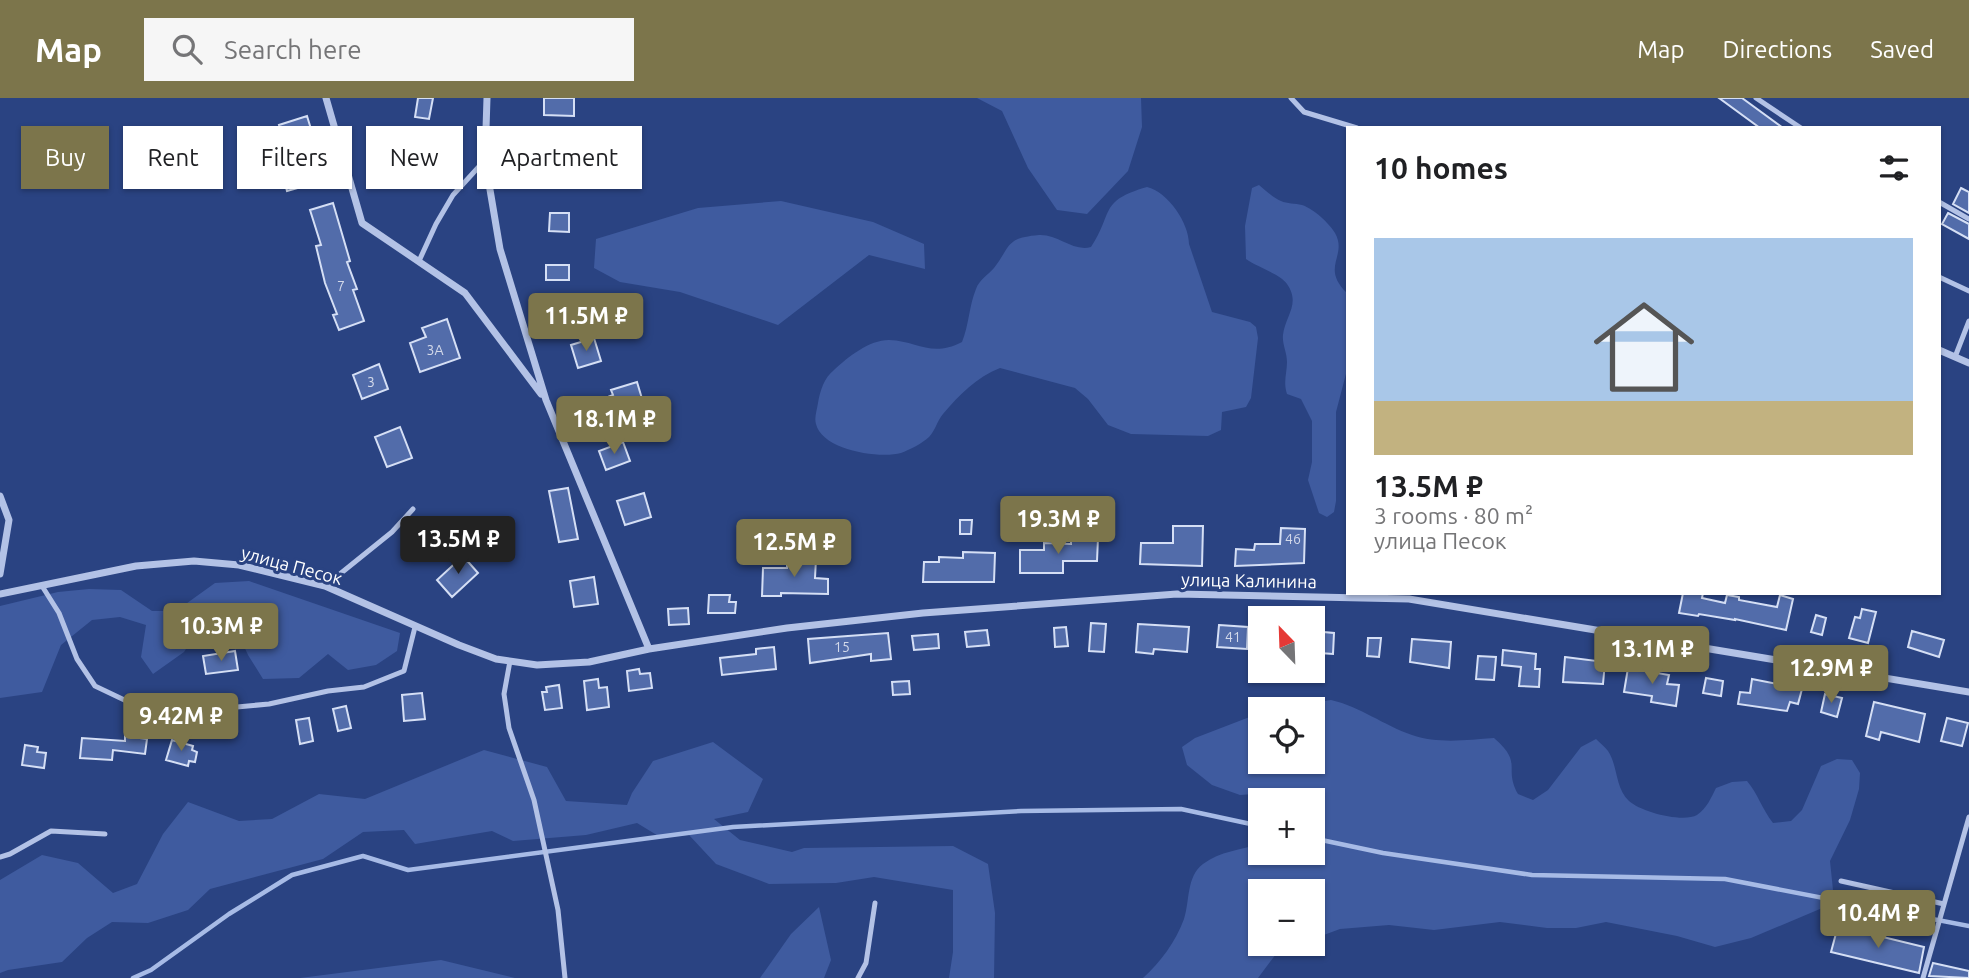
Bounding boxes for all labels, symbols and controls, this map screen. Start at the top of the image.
search box [144,18,634,81]
icon: search [168,30,206,68]
text: Map [35,31,102,68]
text: Search here [224,35,362,64]
text: Map [1637,36,1684,63]
text: Directions [1722,36,1832,63]
text: Saved [1870,36,1934,63]
chip: Buy [21,126,109,189]
chip: Rent [123,126,223,189]
chip: Filters [237,126,352,189]
chip: New [366,126,463,189]
chip: Apartment [477,126,642,189]
icon: filters [1875,149,1913,187]
text: 10 homes [1374,151,1508,185]
house number: 7 [337,278,345,294]
icon: home [1581,284,1707,410]
pin: 11.5M ₽ [521,294,651,353]
text: 11.5M ₽ [544,303,628,328]
house number: 3А [427,342,444,358]
house number: 3 [367,374,375,390]
pin: 18.1M ₽ [549,396,679,456]
text: 18.1M ₽ [572,406,656,431]
text: 13.5M ₽ [1374,469,1483,503]
pin: 19.3M ₽ [993,496,1123,556]
text: 3 rooms · 80 m² [1374,503,1533,528]
text: 19.3M ₽ [1016,506,1100,531]
pin: 13.5M ₽ [393,517,523,576]
pin: 12.5M ₽ [729,519,859,579]
text: 13.5M ₽ [416,526,500,551]
text: улица Песок [1374,528,1507,553]
text: 12.5M ₽ [752,529,836,554]
house number: 46 [1285,531,1301,547]
street label: улица Песок [239,542,345,588]
street label: улица Калинина [1181,569,1317,591]
pin: 10.3M ₽ [156,603,286,663]
north arrow [1248,606,1325,682]
map controls [1248,606,1325,956]
text: 10.3M ₽ [179,613,263,638]
pin: 13.1M ₽ [1587,626,1717,686]
house number: 41 [1225,629,1241,645]
text: 13.1M ₽ [1610,636,1694,661]
house number: 15 [834,639,850,655]
pin: 12.9M ₽ [1766,646,1896,705]
text: 12.9M ₽ [1789,655,1873,680]
pin: 9.42M ₽ [116,694,246,753]
button: locate [1248,697,1325,774]
text: 9.42M ₽ [139,703,223,728]
button: + [1248,788,1325,865]
button: − [1248,879,1325,956]
pin: 10.4M ₽ [1813,890,1943,950]
text: 10.4M ₽ [1836,900,1920,925]

